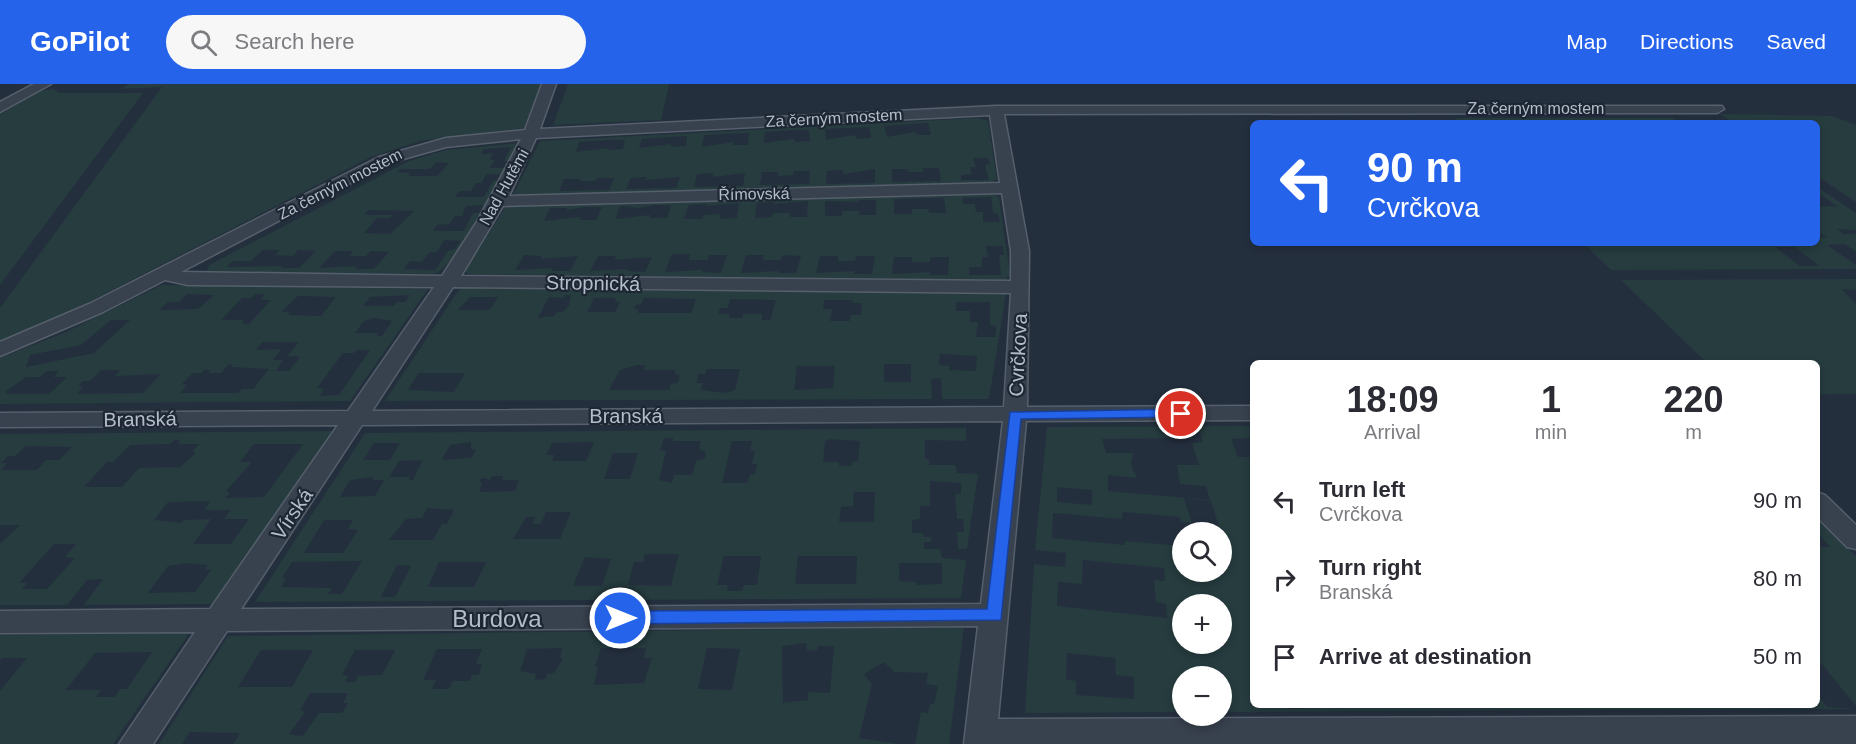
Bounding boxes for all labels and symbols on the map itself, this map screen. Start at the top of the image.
street label: Za černým mostem [1468,100,1604,117]
street label: Za černým mostem [765,106,903,130]
street label: Za černým mostem [275,145,405,223]
street label: Nad Hutěmi [476,146,532,228]
street label: Římovská [718,184,790,203]
street label: Stropnická [546,271,641,295]
street label: Cvrčkova [1005,312,1031,397]
pin [1155,388,1206,439]
street label: Branská [589,405,664,427]
street label: Branská [103,407,178,431]
street label: Vírská [267,484,317,544]
position arrow [588,586,652,650]
street label: Burdova [452,605,542,632]

